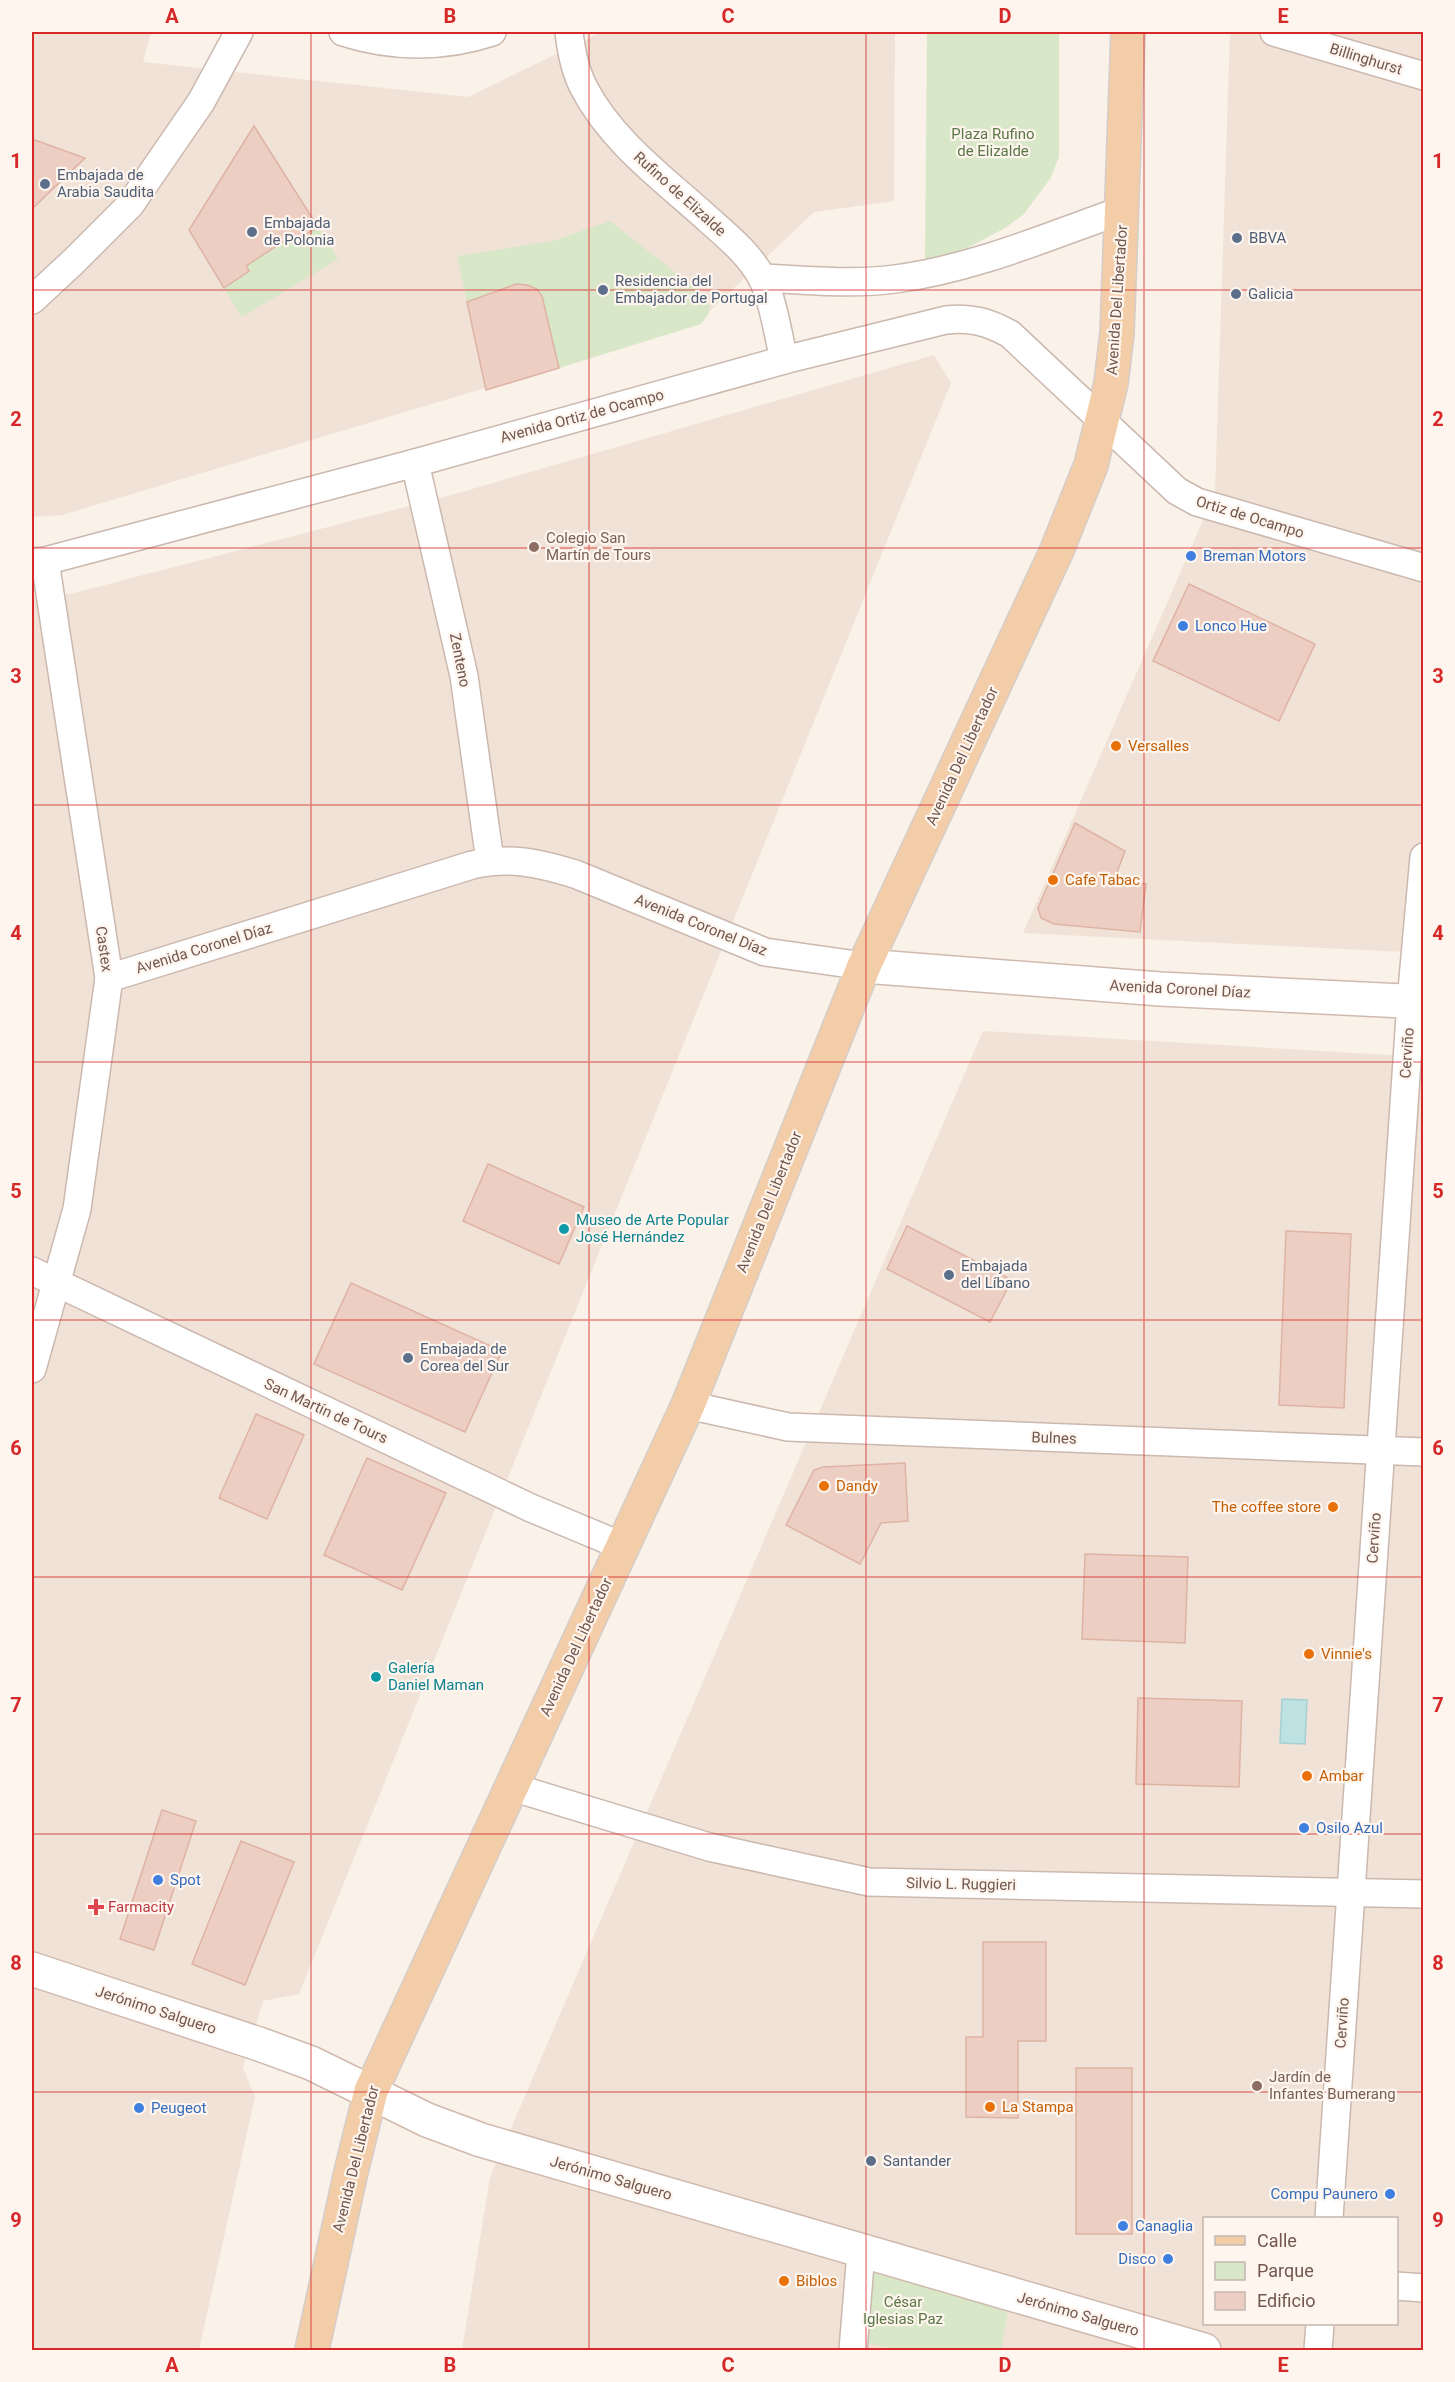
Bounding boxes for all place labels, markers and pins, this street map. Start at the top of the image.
place label: Embajada de Arabia Saudita [57,166,154,201]
marker: Embajada de Arabia Saudita [38,177,52,191]
place label: Embajada de Polonia [264,214,334,249]
marker: Embajada de Polonia [245,225,259,239]
place label: BBVA [1249,229,1287,247]
marker: BBVA [1230,231,1244,245]
place label: Residencia del Embajador de Portugal [615,272,768,307]
marker: Residencia del Embajador de Portugal [596,283,610,297]
place label: Galicia [1248,285,1293,303]
marker: Galicia [1229,287,1243,301]
place label: Colegio San Martín de Tours [546,529,651,564]
marker: Colegio San Martín de Tours [527,540,541,554]
place label: Breman Motors [1203,547,1306,565]
marker: Breman Motors [1184,549,1198,563]
place label: Lonco Hue [1195,617,1267,635]
marker: Lonco Hue [1176,619,1190,633]
place label: Versalles [1128,737,1189,755]
marker: Versalles [1109,739,1123,753]
place label: Cafe Tabac [1065,871,1140,889]
marker: Cafe Tabac [1046,873,1060,887]
place label: Museo de Arte Popular José Hernández [576,1211,729,1246]
marker: Museo de Arte Popular José Hernández [557,1222,571,1236]
place label: Embajada del Líbano [961,1257,1030,1292]
marker: Embajada del Líbano [942,1268,956,1282]
place label: Embajada de Corea del Sur [420,1340,509,1375]
marker: Embajada de Corea del Sur [401,1351,415,1365]
place label: Dandy [836,1477,878,1495]
marker: Dandy [817,1479,831,1493]
place label: The coffee store [1212,1498,1321,1516]
marker: The coffee store [1326,1500,1340,1514]
place label: Vinnie's [1321,1645,1372,1663]
marker: Vinnie's [1302,1647,1316,1661]
place label: Galería Daniel Maman [388,1659,484,1694]
marker: Galería Daniel Maman [369,1670,383,1684]
place label: Ambar [1319,1767,1364,1785]
marker: Ambar [1300,1769,1314,1783]
place label: Osilo Azul [1316,1819,1383,1837]
marker: Osilo Azul [1297,1821,1311,1835]
place label: Spot [170,1871,201,1889]
marker: Spot [151,1873,165,1887]
place label: Farmacity [108,1898,174,1916]
marker: Farmacity [89,1900,103,1914]
place label: Jardín de Infantes Bumerang [1269,2068,1396,2103]
marker: Jardín de Infantes Bumerang [1250,2079,1264,2093]
place label: La Stampa [1002,2098,1074,2116]
place label: Peugeot [151,2099,207,2117]
marker: La Stampa [983,2100,997,2114]
marker: Peugeot [132,2101,146,2115]
place label: Santander [883,2152,951,2170]
marker: Santander [864,2154,878,2168]
place label: Compu Paunero [1271,2185,1378,2203]
marker: Compu Paunero [1383,2187,1397,2201]
place label: Canaglia [1135,2217,1193,2235]
marker: Canaglia [1116,2219,1130,2233]
place label: Disco [1118,2250,1156,2268]
marker: Disco [1161,2252,1175,2266]
place label: Biblos [796,2272,837,2290]
marker: Biblos [777,2274,791,2288]

